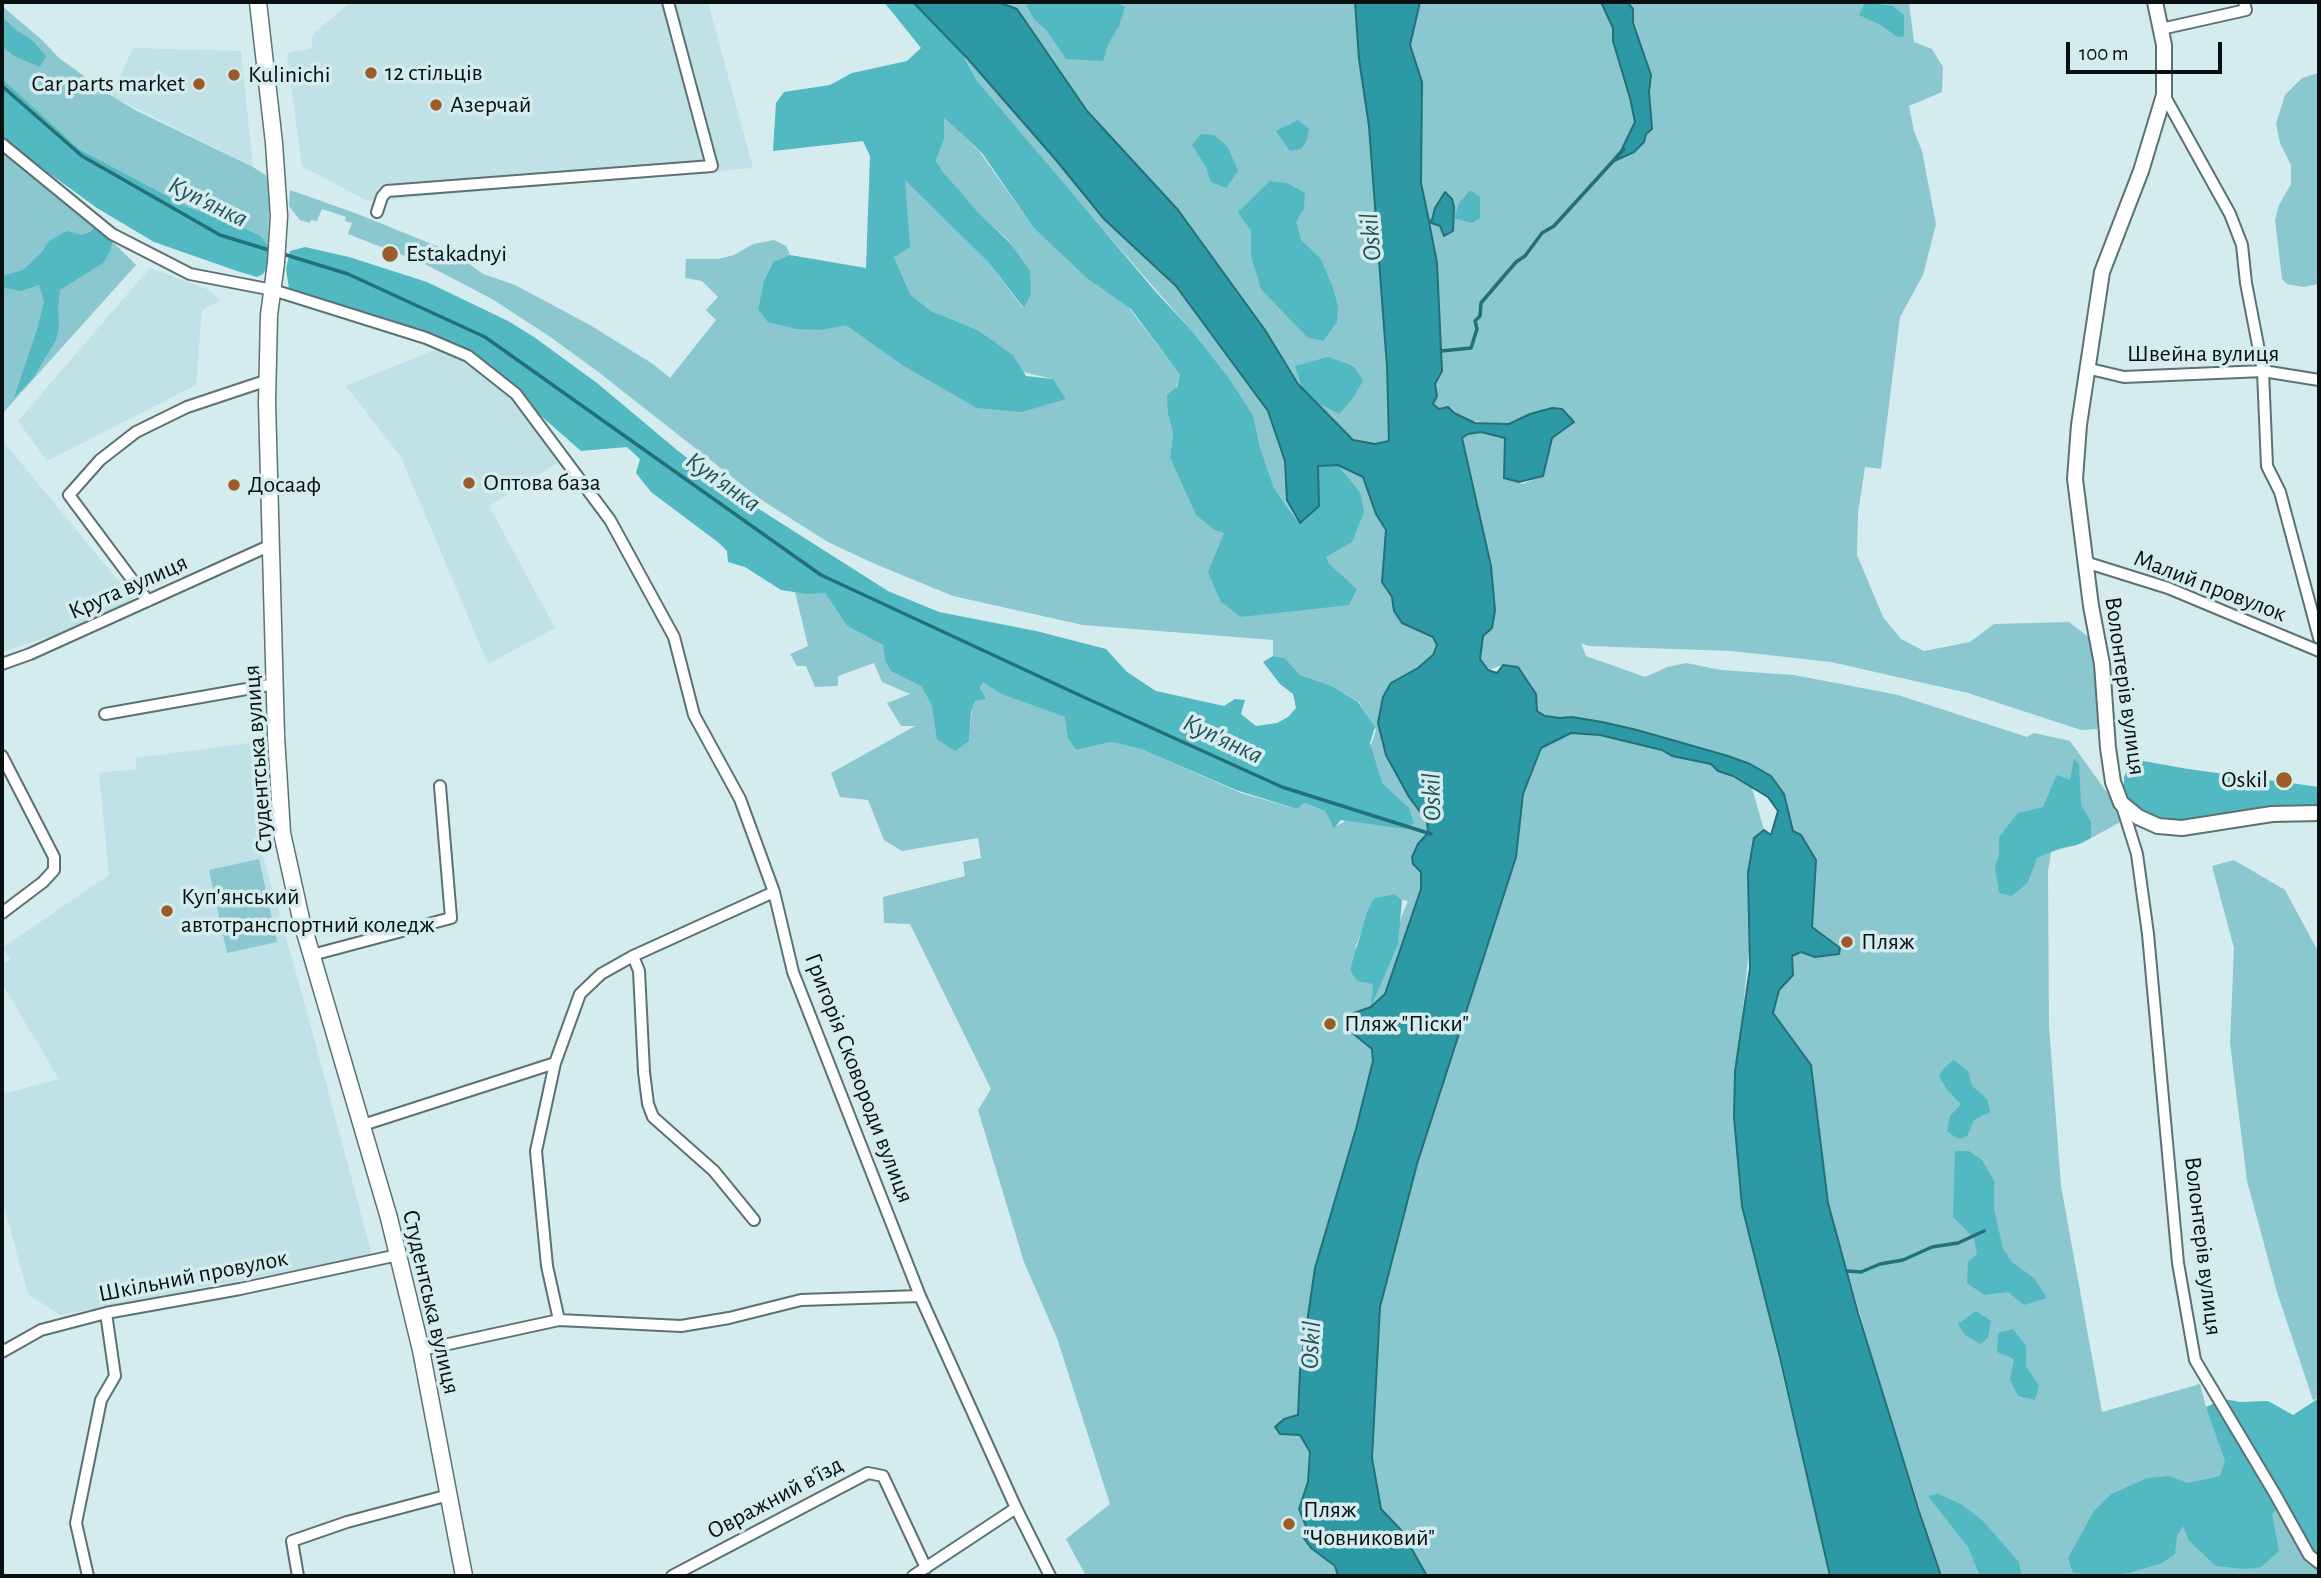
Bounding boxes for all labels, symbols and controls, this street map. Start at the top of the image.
scale bar [2069,28,2225,72]
text: 100 m [2079,43,2129,64]
place label: 12 стільців [385,59,483,87]
place label: Kulinichi [248,61,330,89]
marker: 12 стільців [363,65,379,81]
marker: Kulinichi [226,67,242,83]
place label: Car parts market [32,70,185,98]
marker: Car parts market [191,76,207,92]
place label: Азерчай [450,91,531,119]
marker: Азерчай [428,97,444,113]
water label: Куп'янка [163,169,253,235]
water label: Oskil [1353,212,1389,262]
place label: Estakadnyi [406,240,507,268]
marker: Estakadnyi [380,244,400,264]
street label: Швейна вулиця [2127,340,2279,368]
water label: Куп'янка [679,445,767,519]
place label: Оптова база [483,469,601,497]
place label: Досааф [248,471,321,499]
marker: Оптова база [461,475,477,491]
marker: Досааф [226,477,242,493]
street label: Малий провулок [2130,544,2290,628]
street label: Крута вулиця [64,548,192,626]
street label: Волонтерів вулиця [2098,595,2152,777]
street label: Студентська вулиця [237,664,279,854]
water label: Куп'янка [1178,707,1268,771]
place label: Oskil [2221,766,2268,794]
marker: Oskil [2274,770,2294,790]
water label: Oskil [1416,773,1448,821]
place label: Куп'янський автотранспортний коледж [181,883,435,939]
marker: Куп'янський автотранспортний коледж [159,903,175,919]
place label: Пляж [1861,928,1915,956]
marker: Пляж [1839,934,1855,950]
street label: Григорія Сковороди вулиця [798,949,920,1207]
place label: Пляж "Піски" [1344,1010,1469,1038]
marker: Пляж "Піски" [1322,1016,1338,1032]
street label: Волонтерів вулиця [2178,1155,2228,1337]
street label: Студентська вулиця [396,1207,466,1397]
street label: Шкільний провулок [96,1244,290,1308]
water label: Oskil [1294,1320,1328,1370]
street label: Овражний в'їзд [702,1450,848,1546]
place label: Пляж "Човниковий" [1303,1496,1435,1552]
marker: Пляж "Човниковий" [1281,1516,1297,1532]

